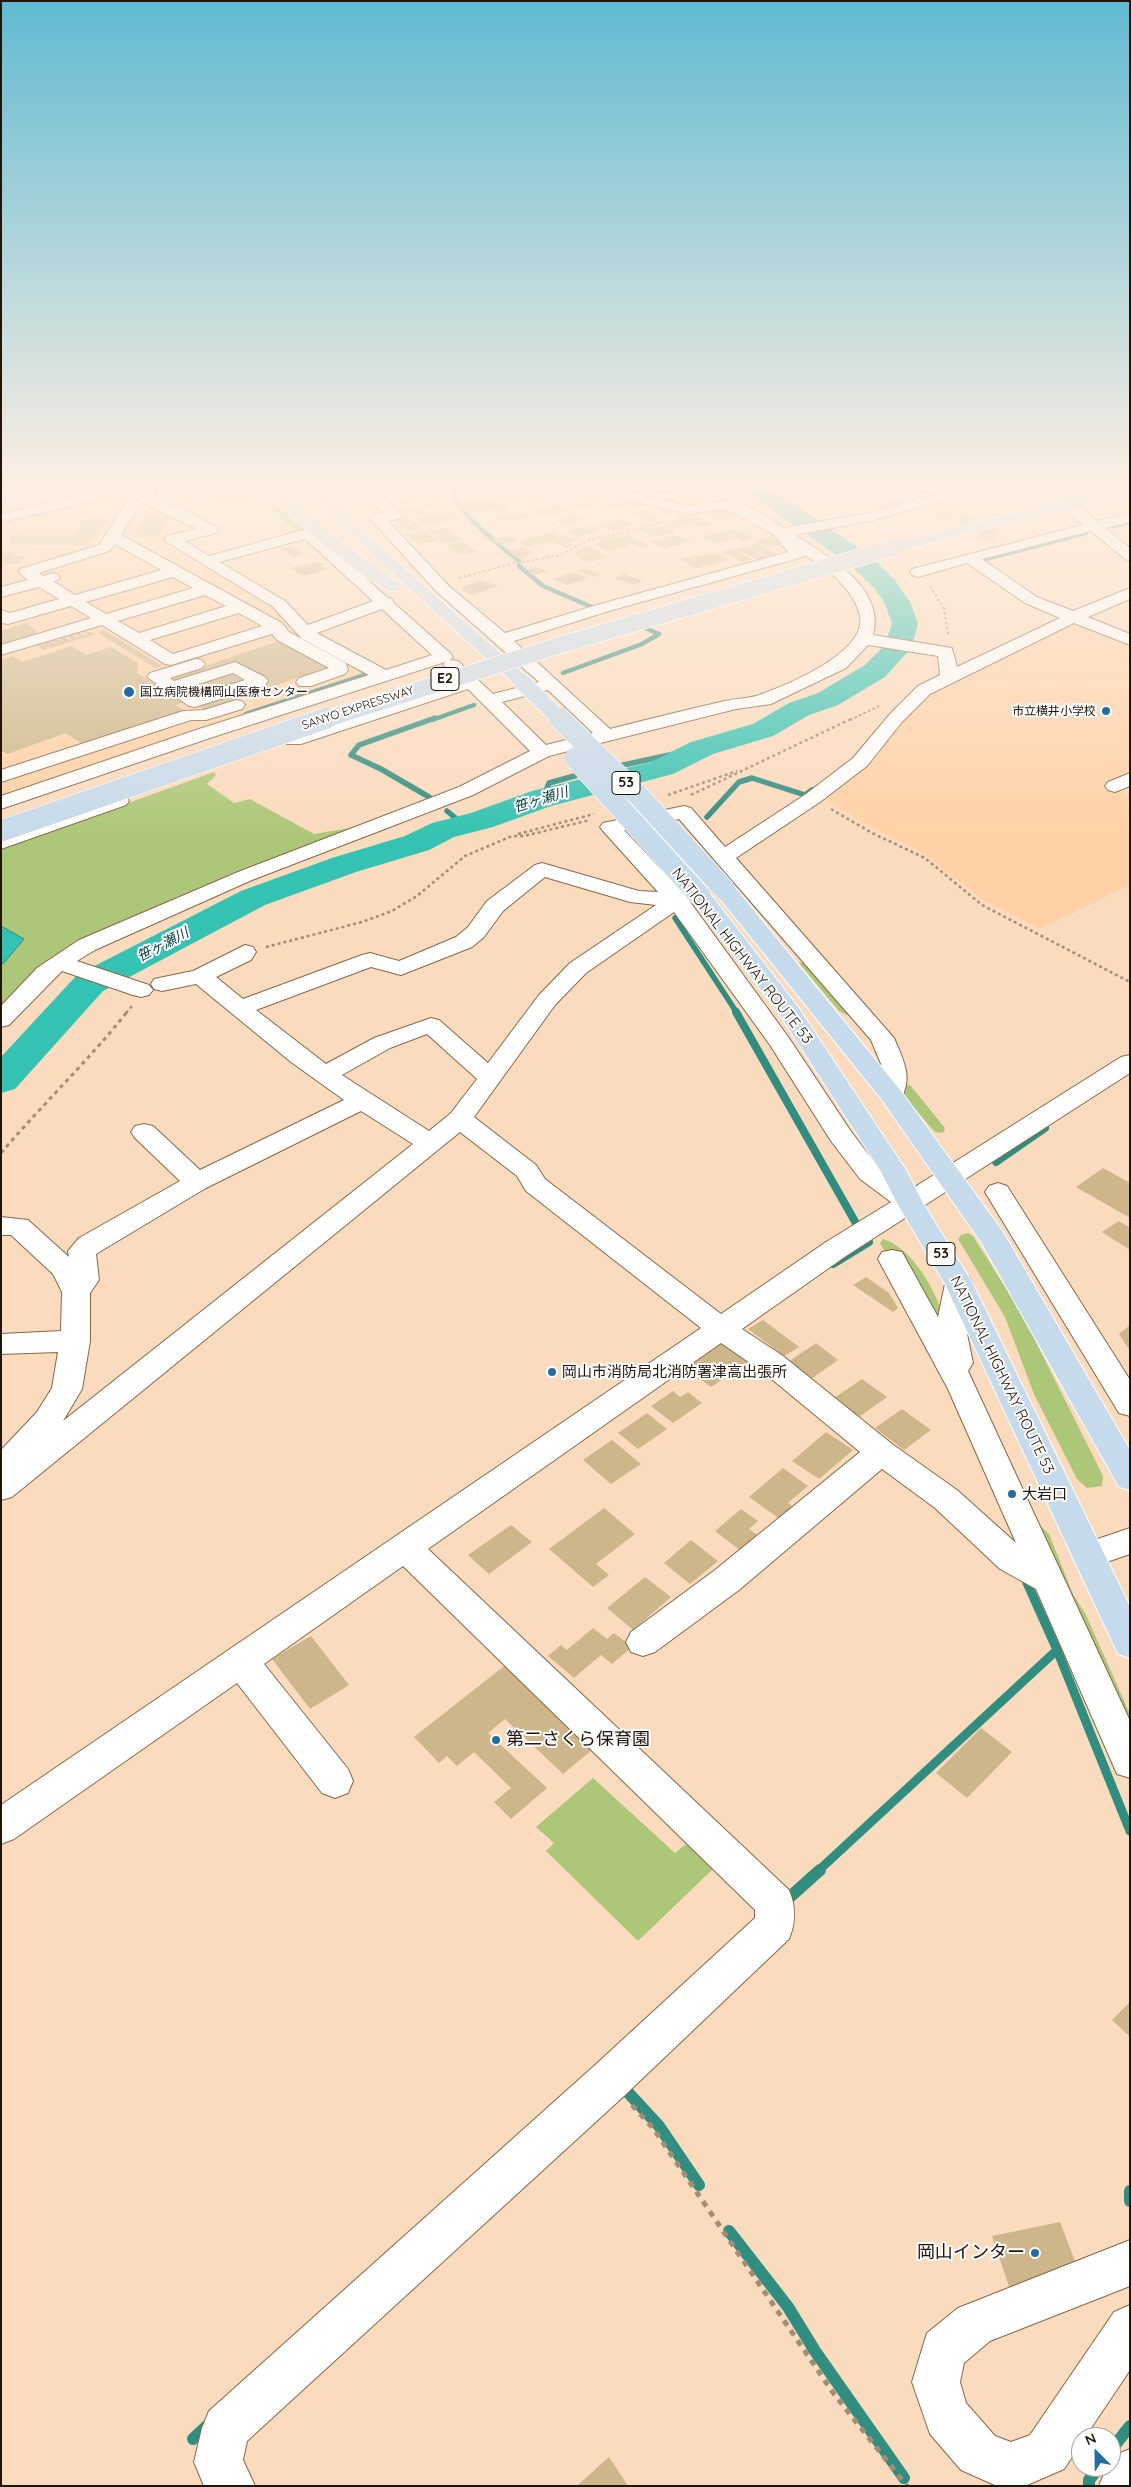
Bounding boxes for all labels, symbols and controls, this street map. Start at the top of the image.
road number: E2 [431,668,459,691]
street label: SANYO EXPRESSWAY [300,683,416,733]
marker: 国立病院機構岡山医療センター [122,685,136,699]
place label: 国立病院機構岡山医療センター [140,685,308,699]
place label: 市立横井小学校 [1012,704,1096,718]
marker: 市立横井小学校 [1100,705,1112,717]
road number: 53 [612,771,640,794]
water label: 笹ヶ瀬川 [512,784,570,816]
street label: NATIONAL HIGHWAY ROUTE 53 [668,865,816,1047]
water label: 笹ヶ瀬川 [134,924,192,966]
road number: 53 [927,1242,955,1266]
street label: NATIONAL HIGHWAY ROUTE 53 [946,1273,1058,1477]
place label: 岡山市消防局北消防署津高出張所 [562,1363,787,1381]
marker: 岡山市消防局北消防署津高出張所 [546,1366,558,1378]
place label: 大岩口 [1022,1485,1067,1503]
marker: 大岩口 [1006,1488,1018,1500]
place label: 第二さくら保育園 [506,1729,650,1751]
marker: 第二さくら保育園 [490,1734,502,1746]
place label: 岡山インター [917,2242,1025,2264]
marker: 岡山インター [1029,2247,1041,2259]
north arrow [1071,2427,1121,2477]
text: N [1082,2429,1099,2449]

